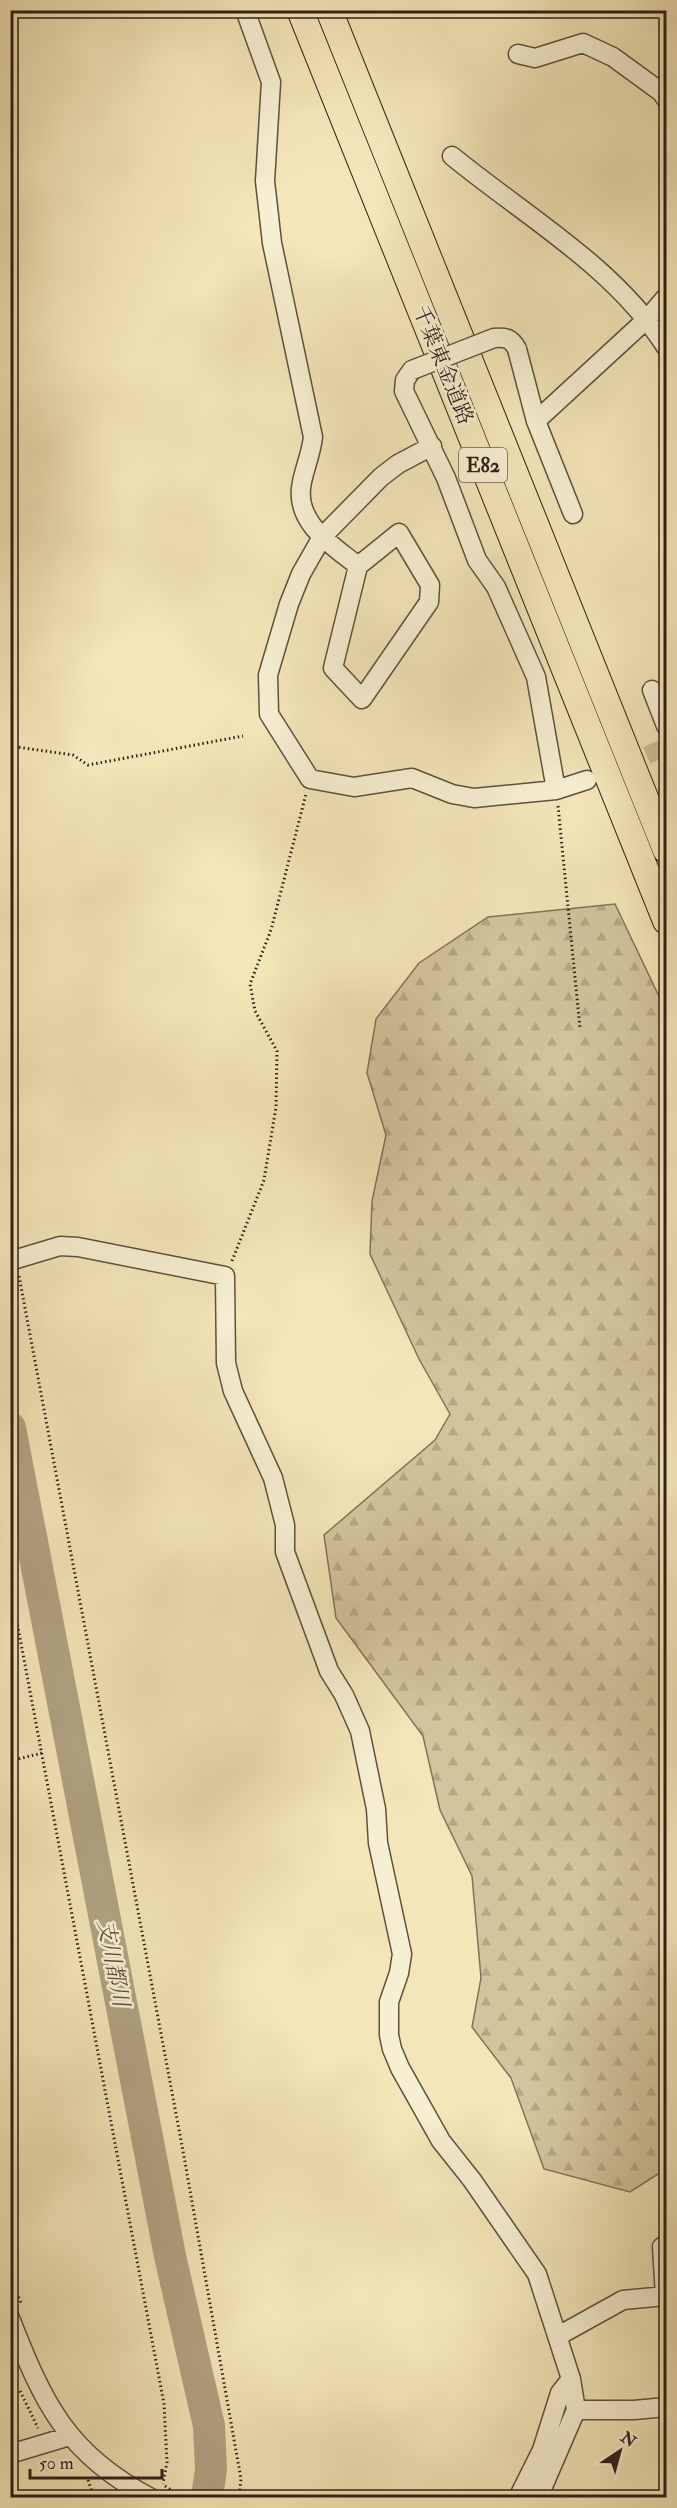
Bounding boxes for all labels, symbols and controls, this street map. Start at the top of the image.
street label: 千葉東金道路 [407,302,479,428]
road number: E82 [459,448,507,482]
water label: 支川都川 [91,1917,136,2011]
north arrow [590,2421,650,2481]
text: N [616,2427,640,2452]
scale bar [30,2442,162,2480]
text: 50 m [39,2452,74,2475]

